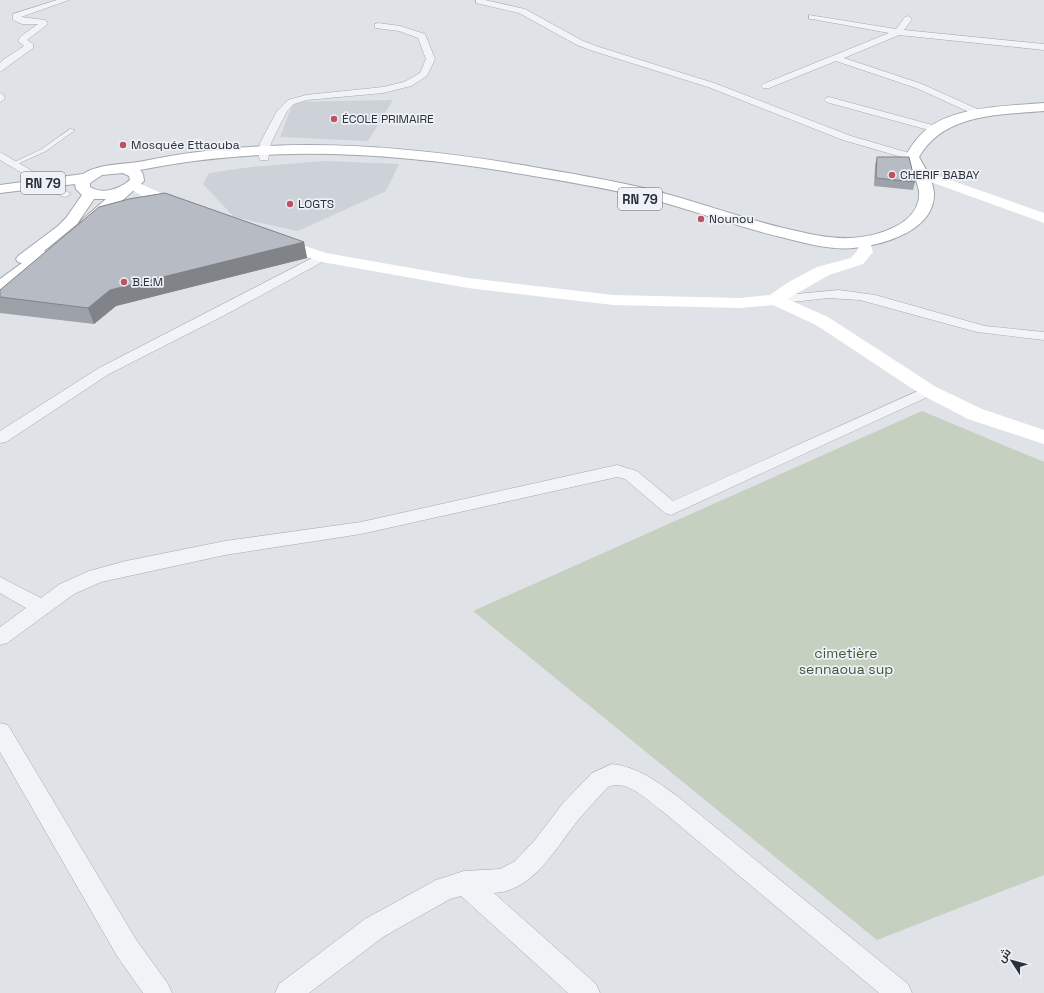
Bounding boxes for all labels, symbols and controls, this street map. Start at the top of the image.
place label: ÉCOLE PRIMAIRE [342,111,434,127]
marker: ÉCOLE PRIMAIRE [329,114,339,124]
place label: Mosquée Ettaouba [131,137,240,153]
marker: Mosquée Ettaouba [118,140,128,150]
place label: CHERIF BABAY [900,167,980,183]
marker: CHERIF BABAY [887,170,897,180]
road number: RN 79 [21,172,65,194]
road number: RN 79 [618,188,662,210]
place label: LOGTS [298,196,334,212]
marker: LOGTS [285,199,295,209]
place label: Nounou [709,211,754,227]
marker: Nounou [696,214,706,224]
place label: B.E.M [132,274,163,290]
marker: B.E.M [119,277,129,287]
park label: cimetière sennaoua sup [799,644,893,678]
north arrow [992,941,1032,981]
text: ش [994,945,1014,965]

